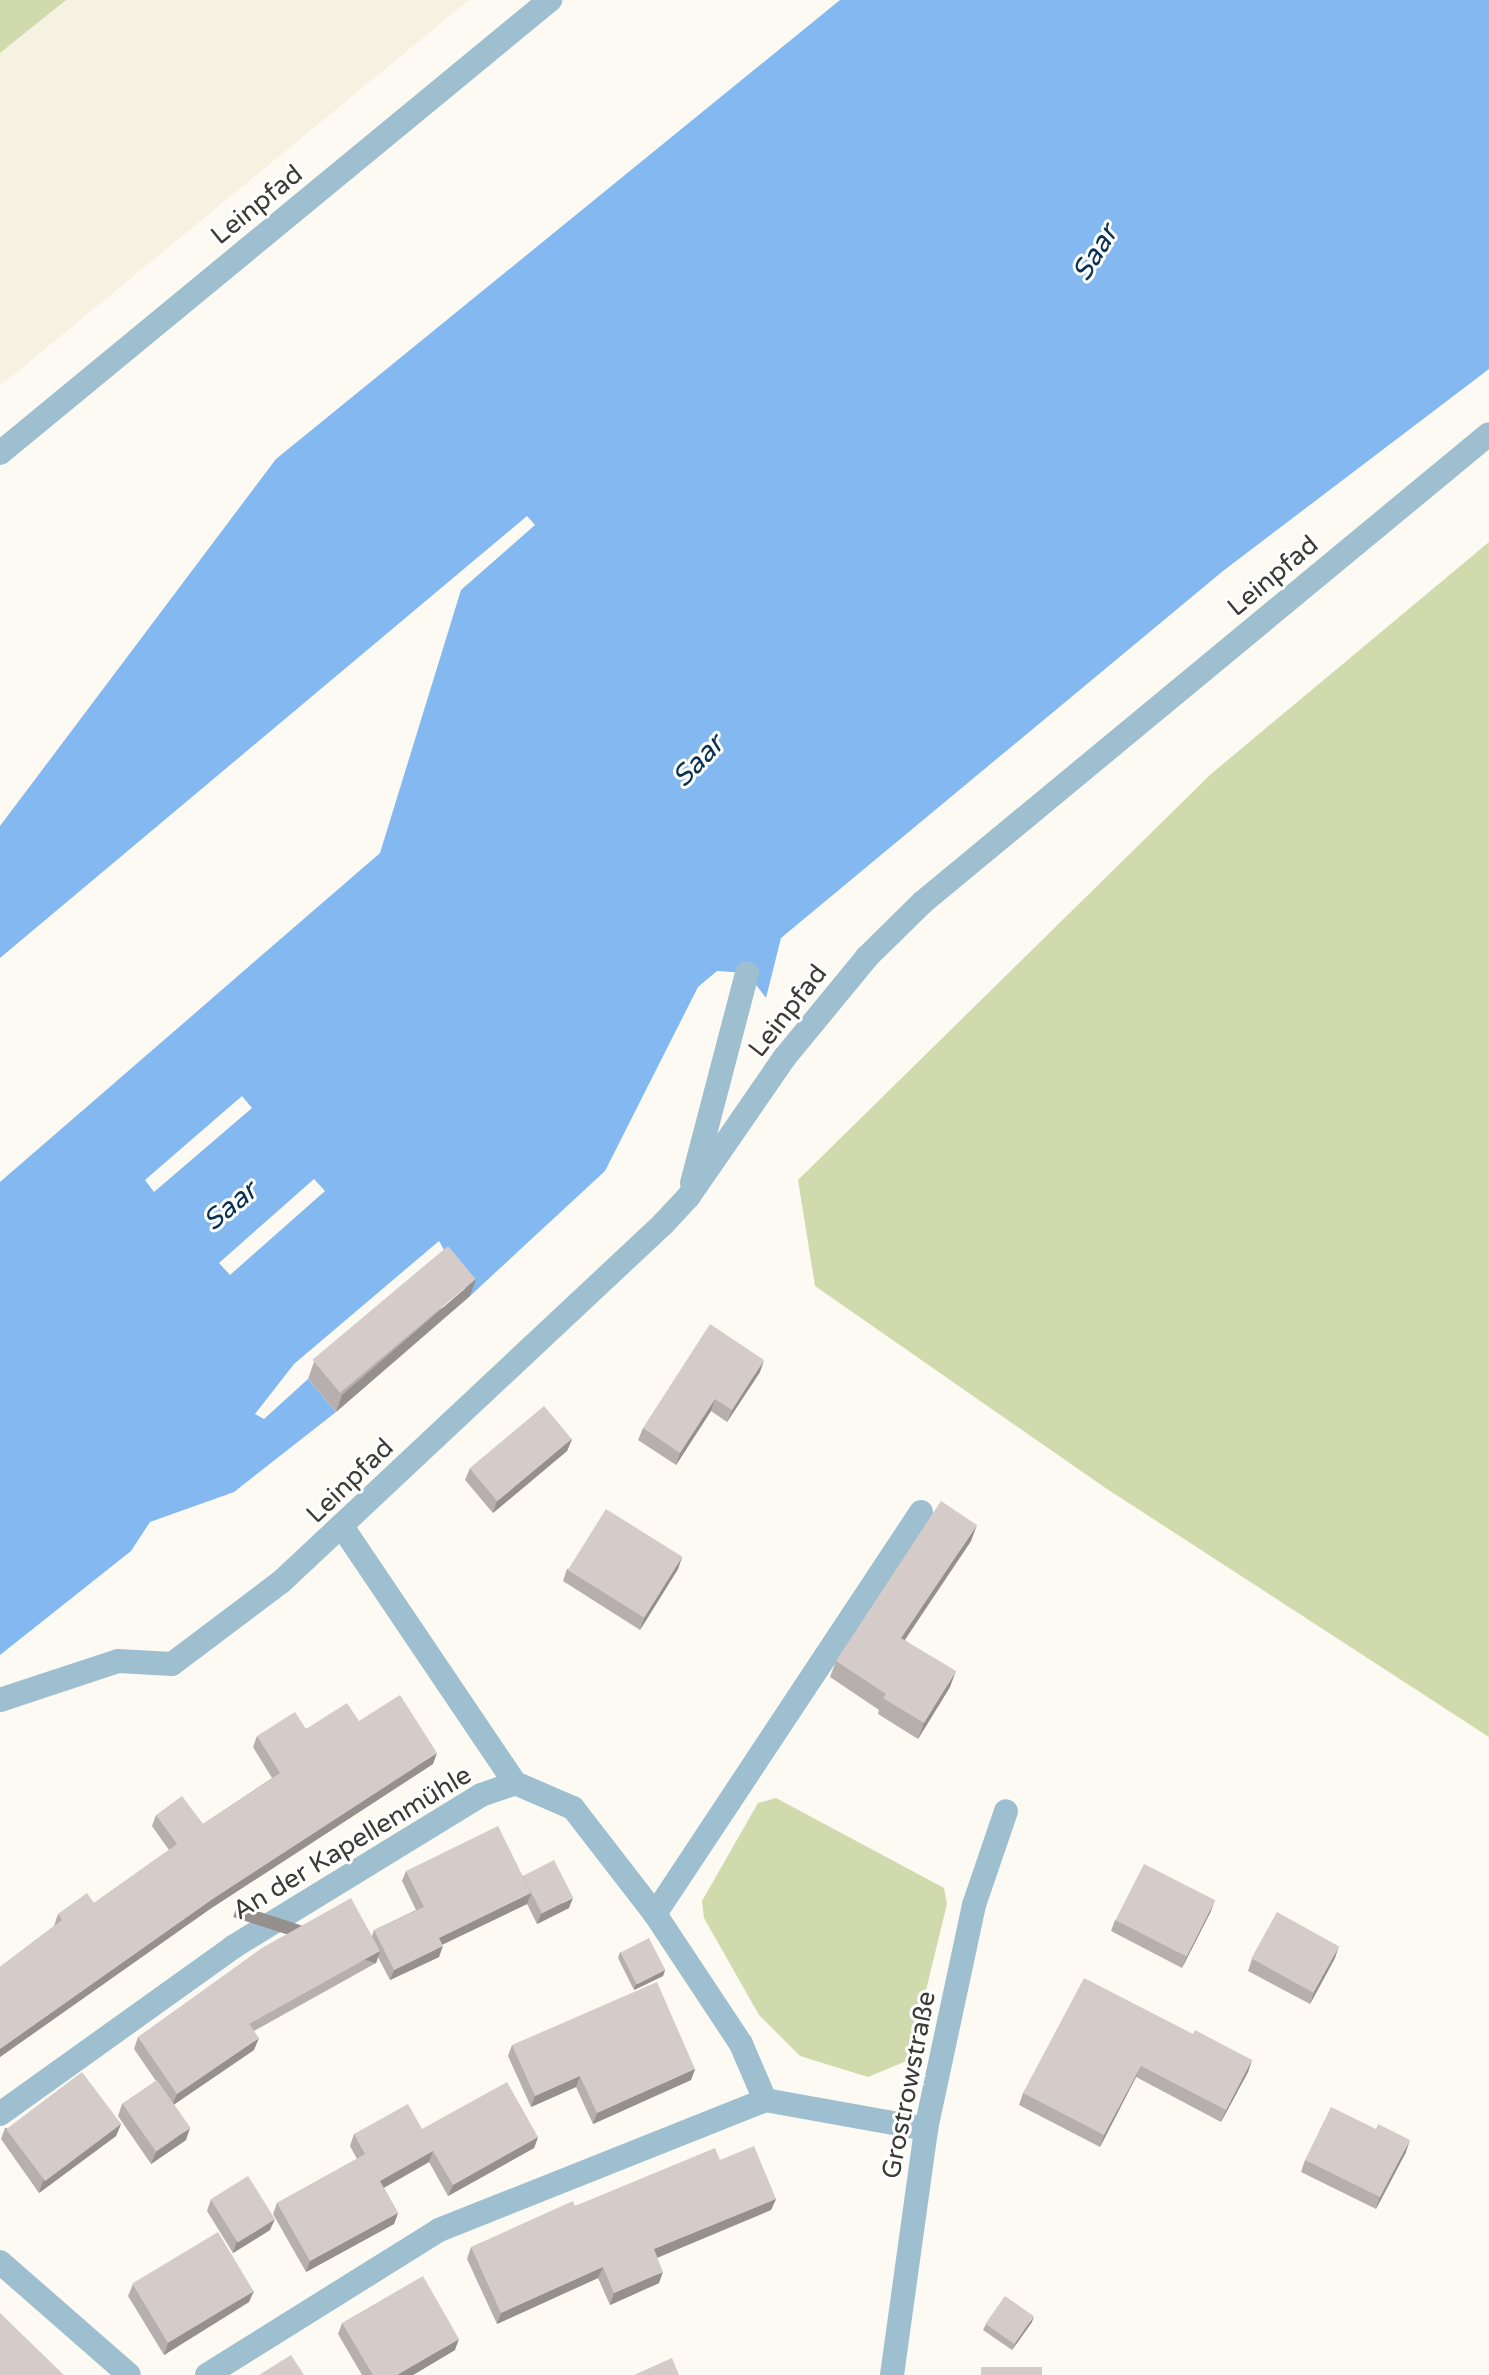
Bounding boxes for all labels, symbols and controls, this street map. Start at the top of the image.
street label: Leinpfad [205,159,309,251]
water label: Saar [1065,219,1125,287]
street label: Leinpfad [1221,529,1325,623]
water label: Saar [665,728,731,794]
street label: Leinpfad [742,959,834,1063]
water label: Saar [196,1174,264,1238]
street label: Leinpfad [300,1432,400,1530]
street label: An der Kapellenmühle [227,1759,477,1927]
street label: Grostrowstraße [876,1988,942,2182]

